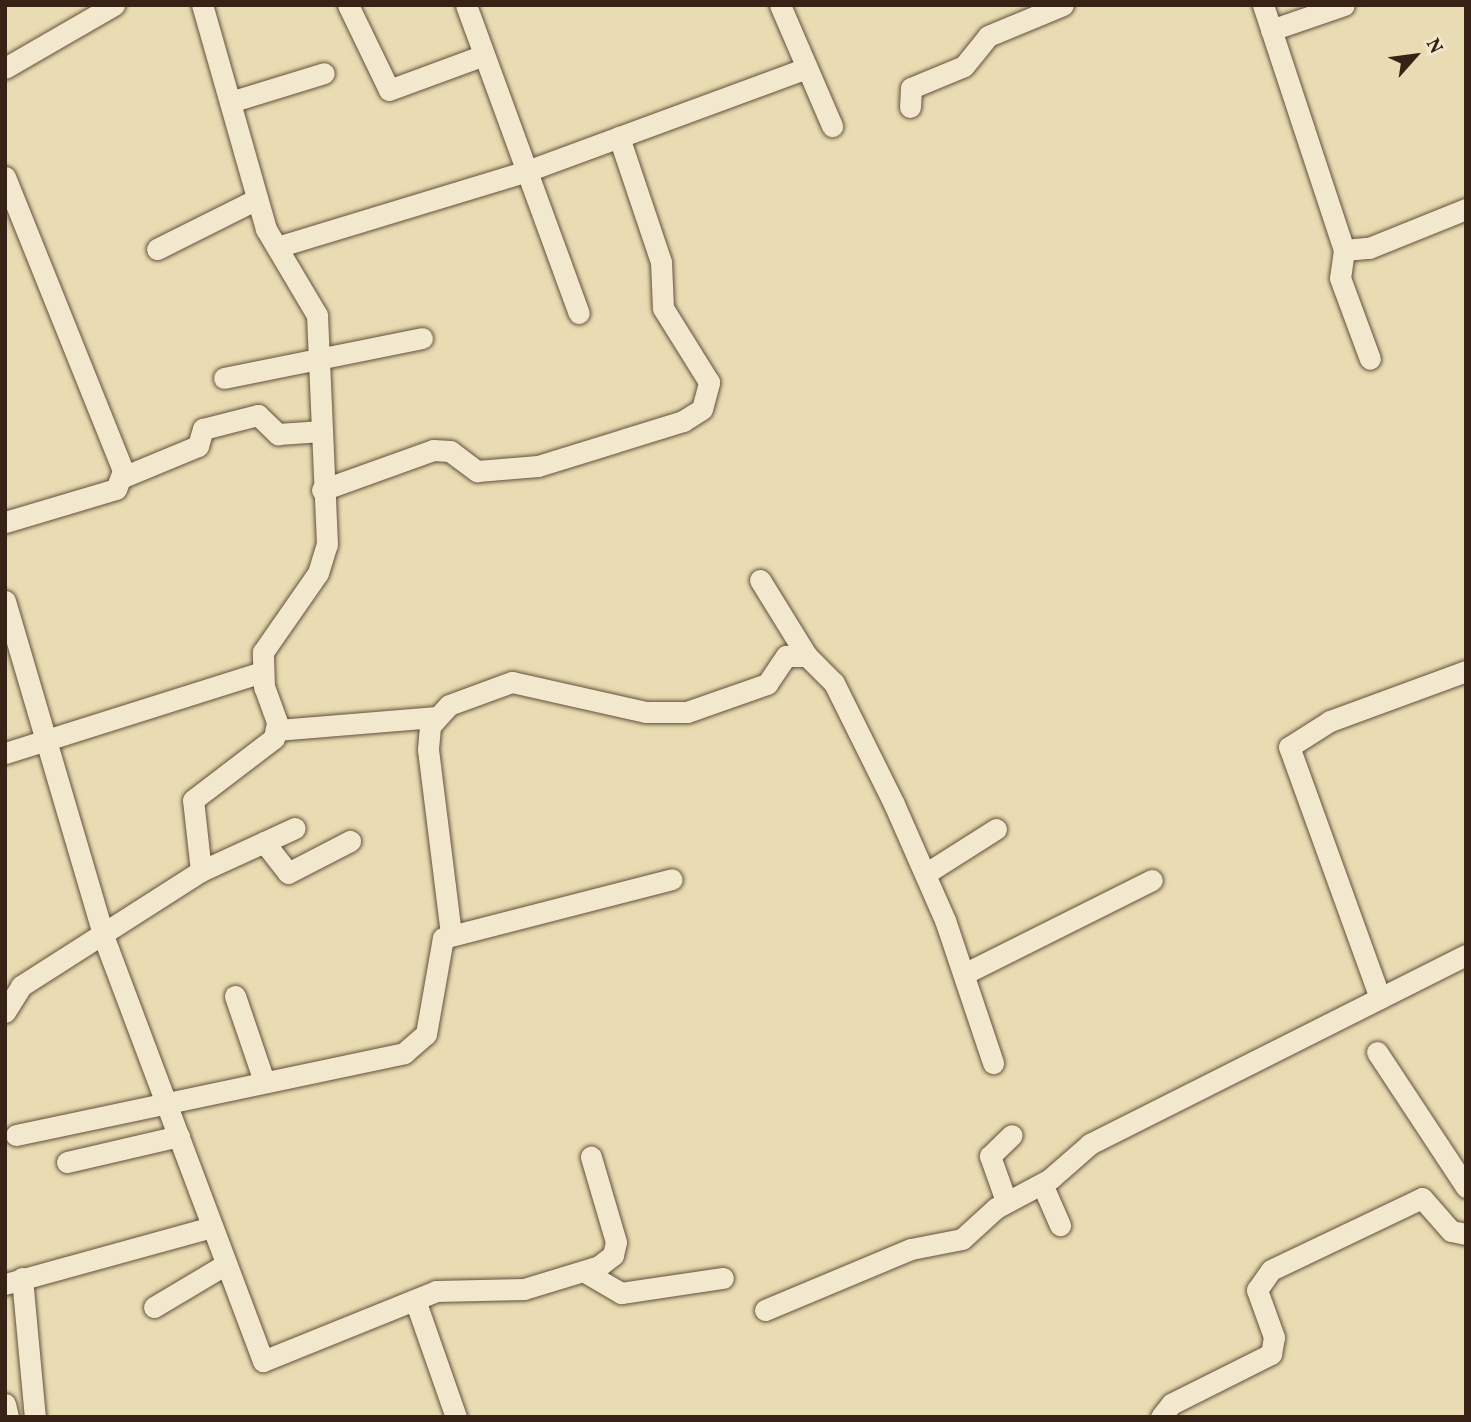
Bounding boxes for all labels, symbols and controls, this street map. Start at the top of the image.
north arrow [1380,21,1450,91]
text: N [1419,34,1448,58]

